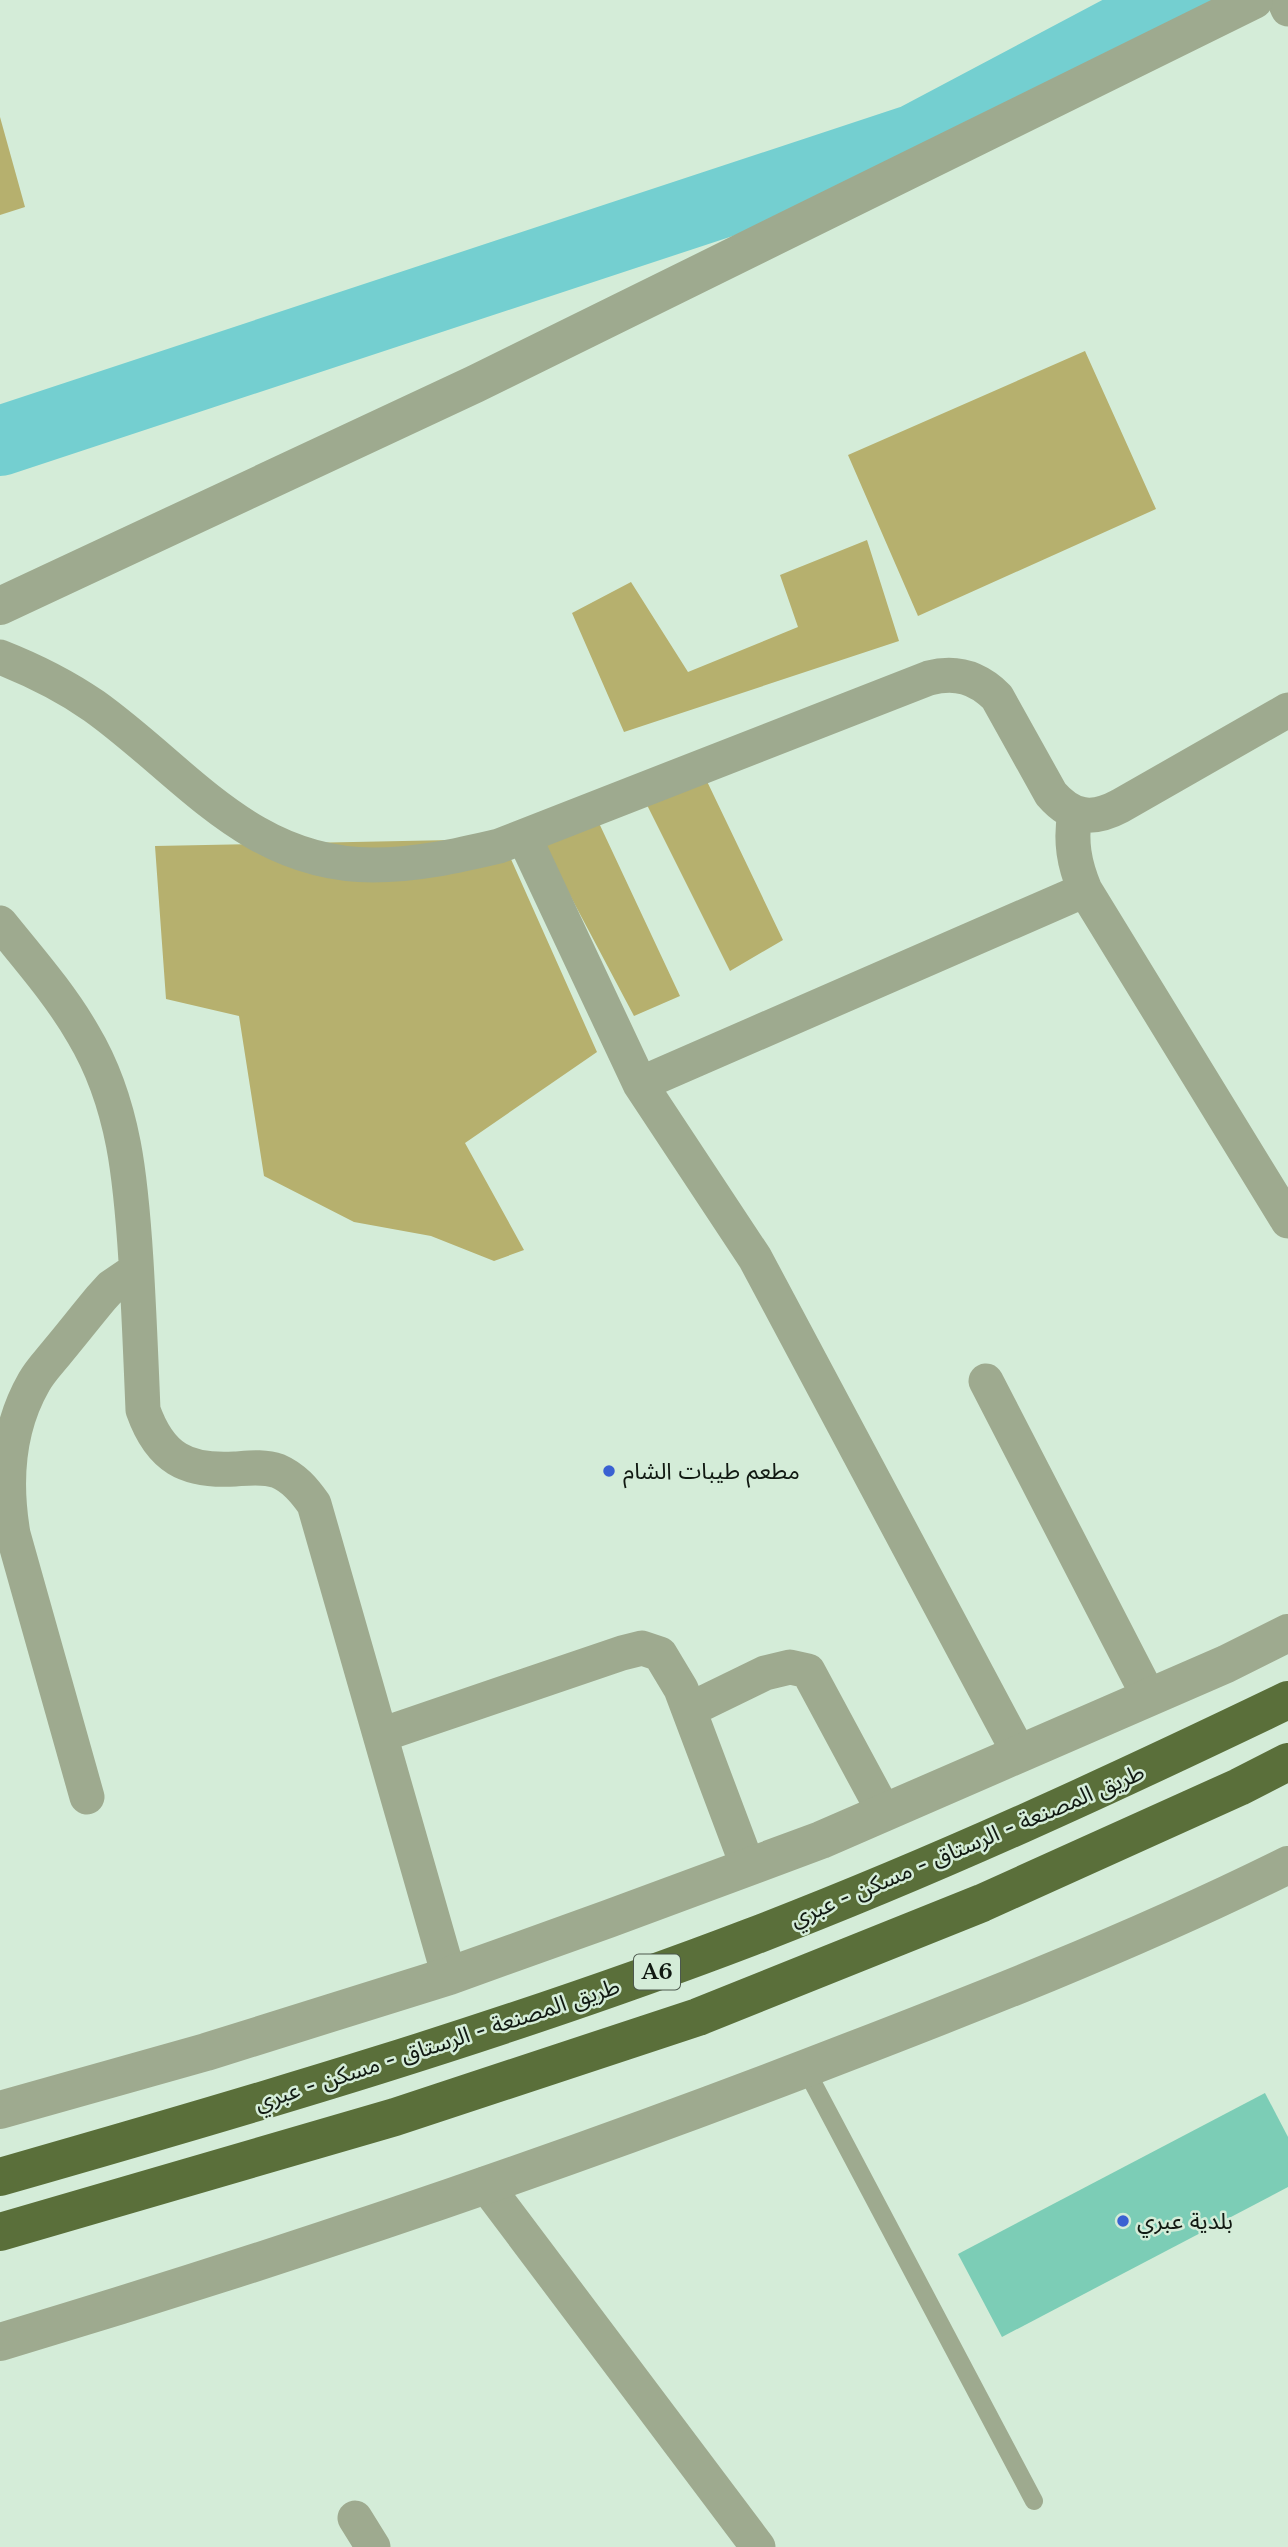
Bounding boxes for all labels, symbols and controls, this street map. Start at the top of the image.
place label: مطعم طيبات الشام [623,1457,800,1489]
marker: مطعم طيبات الشام [601,1463,617,1479]
street label: طريق المصنعة - الرستاق - مسكن - عبري [786,1757,1150,1936]
road number: A6 [634,1954,680,1990]
street label: طريق المصنعة - الرستاق - مسكن - عبري [251,1972,624,2120]
place label: بلدية عبري [1137,2207,1233,2238]
marker: بلدية عبري [1115,2213,1131,2229]

